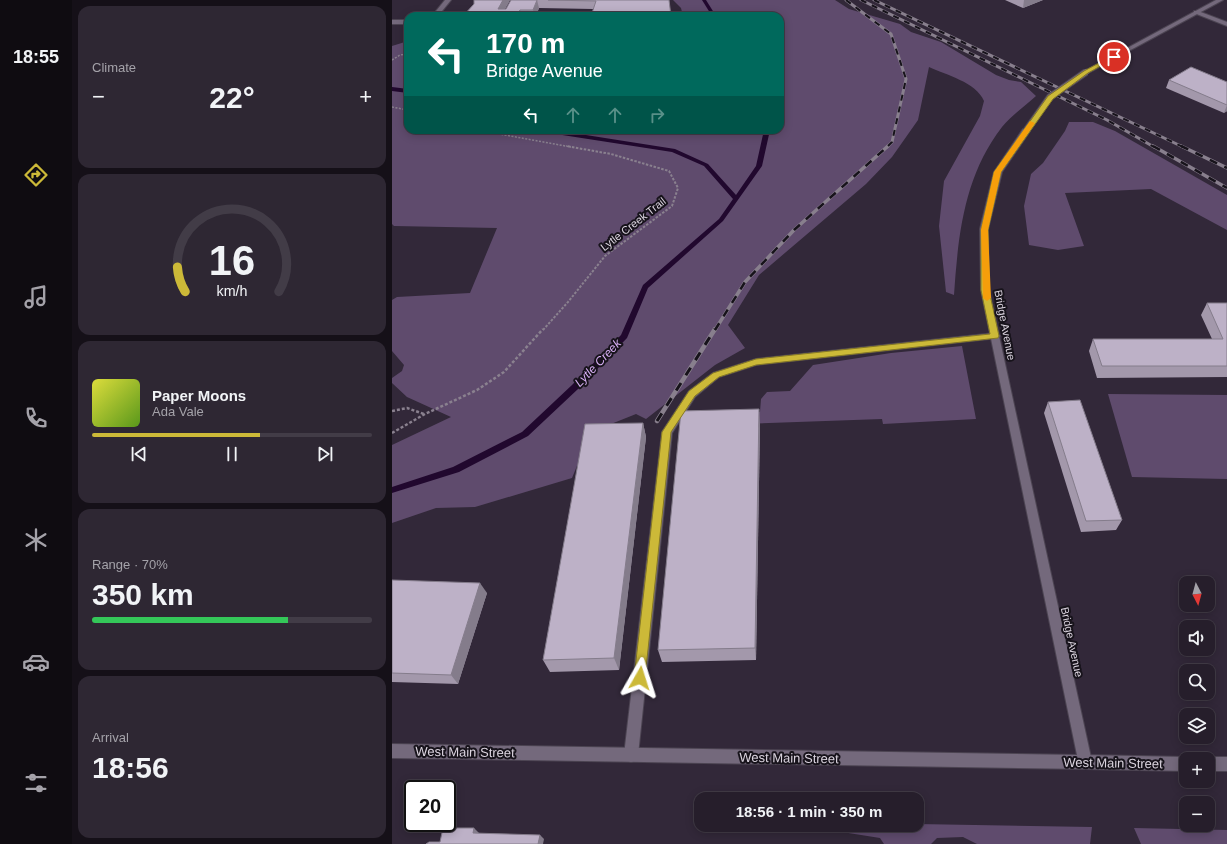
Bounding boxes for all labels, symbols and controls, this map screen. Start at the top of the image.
icon: left [420,28,472,80]
text: 170 m [486,28,565,59]
pin [1097,40,1131,74]
icon: arrive [1103,46,1125,68]
text: 18:55 [13,47,59,67]
text: Climate [92,60,136,75]
text: Bridge Avenue [486,61,603,81]
text: 22° [209,81,255,114]
text: − [92,84,105,109]
text: + [359,84,372,109]
icon: left [520,104,542,126]
icon: ahead [562,104,584,126]
icon: ahead [604,104,626,126]
icon: right [646,104,668,126]
icon: directions [22,161,50,189]
street label: Lytle Creek Trail [598,195,668,253]
text: 16 [209,237,255,284]
icon: music [22,283,50,311]
text: km/h [217,283,248,299]
street label: Bridge Avenue [992,289,1018,361]
water label: Lytle Creek [572,336,625,390]
text: Paper Moons [152,387,246,404]
icon: phone [22,404,50,432]
text: Ada Vale [152,404,204,419]
icon: previous [128,443,150,465]
icon: pause [221,443,243,465]
icon: next [314,443,336,465]
icon: climate [22,526,50,554]
text: Range · 70% [92,557,168,572]
north arrow [1179,576,1215,612]
map controls [1179,576,1215,832]
text: 350 km [92,578,194,611]
street label: Bridge Avenue [1059,606,1085,678]
button: sound [1179,620,1215,656]
icon: car [22,648,50,676]
position arrow [619,657,661,699]
button: search [1179,664,1215,700]
button: layers [1179,708,1215,744]
text: Arrival [92,730,129,745]
street label: West Main Street [415,744,515,760]
street label: West Main Street [739,750,839,766]
text: 18:56 [92,751,169,784]
button: + [1179,752,1215,788]
street label: West Main Street [1063,755,1163,771]
icon: filters [22,769,50,797]
speed limit sign: 20 [404,780,456,832]
button: − [1179,796,1215,832]
text: 18:56 · 1 min · 350 m [736,803,882,820]

